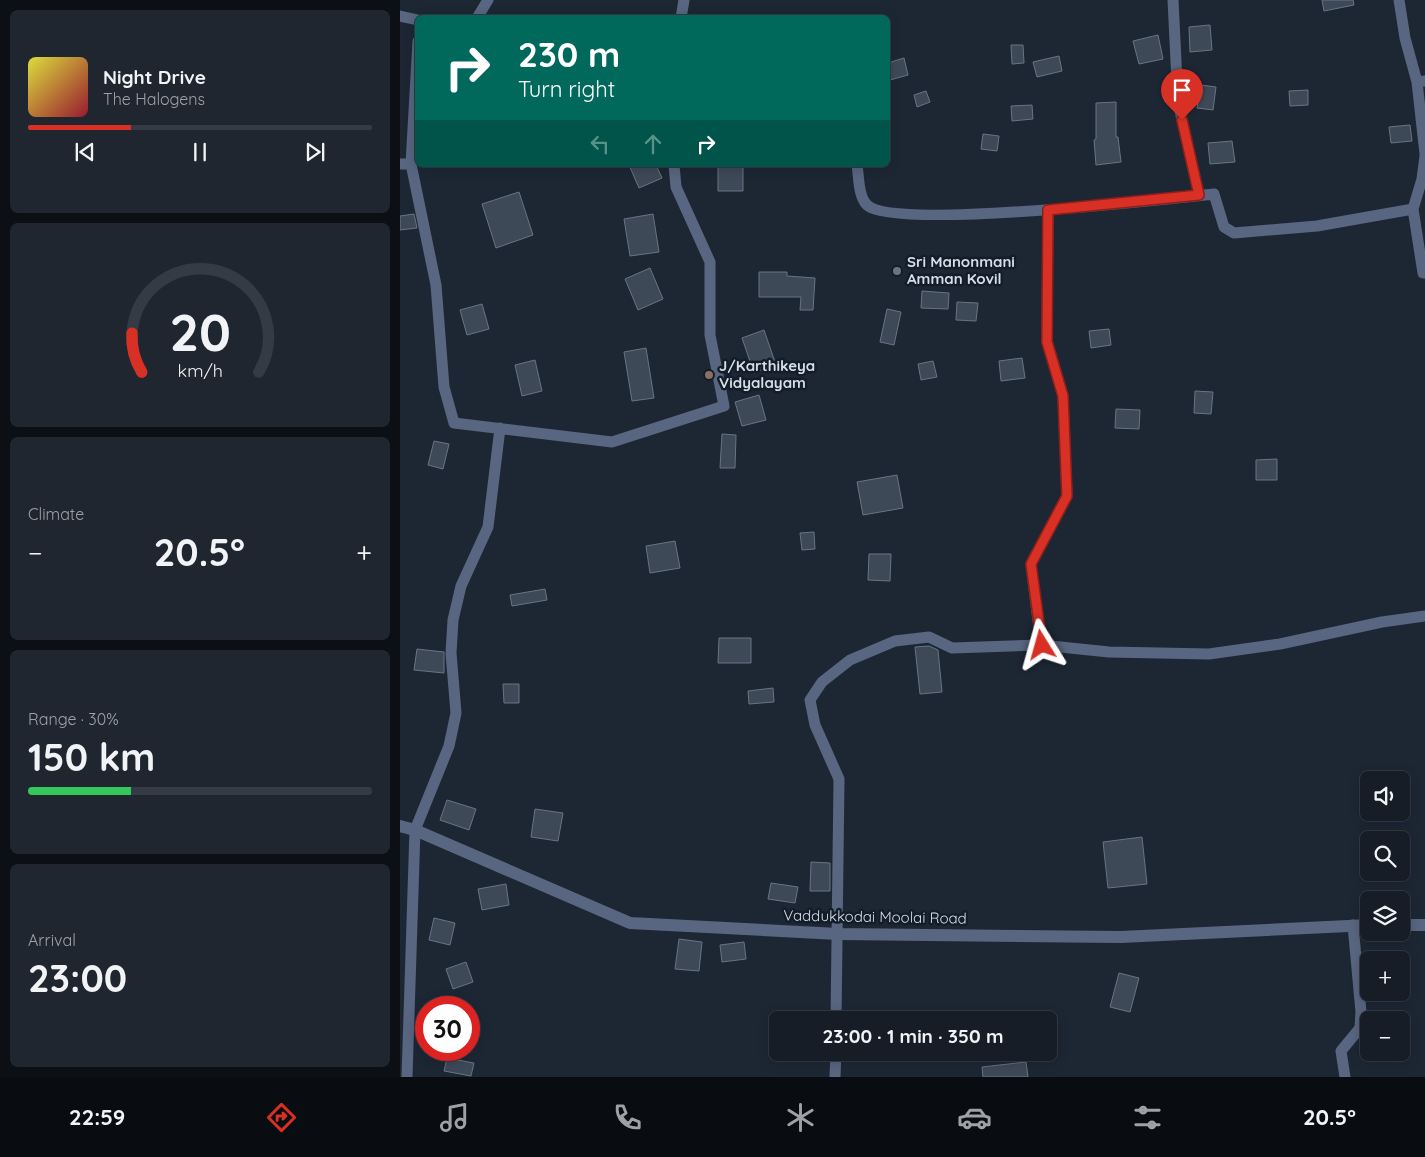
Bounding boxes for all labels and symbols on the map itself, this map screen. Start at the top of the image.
pin [1161,69,1203,120]
place label: Sri Manonmani Amman Kovil [907,252,1015,288]
marker: Sri Manonmani Amman Kovil [891,265,903,277]
place label: J/Karthikeya Vidyalayam [719,356,815,392]
marker: J/Karthikeya Vidyalayam [703,369,715,381]
position arrow [1015,618,1067,670]
street label: Vaddukkodai Moolai Road [783,905,967,928]
speed limit sign: 30 [415,996,480,1061]

